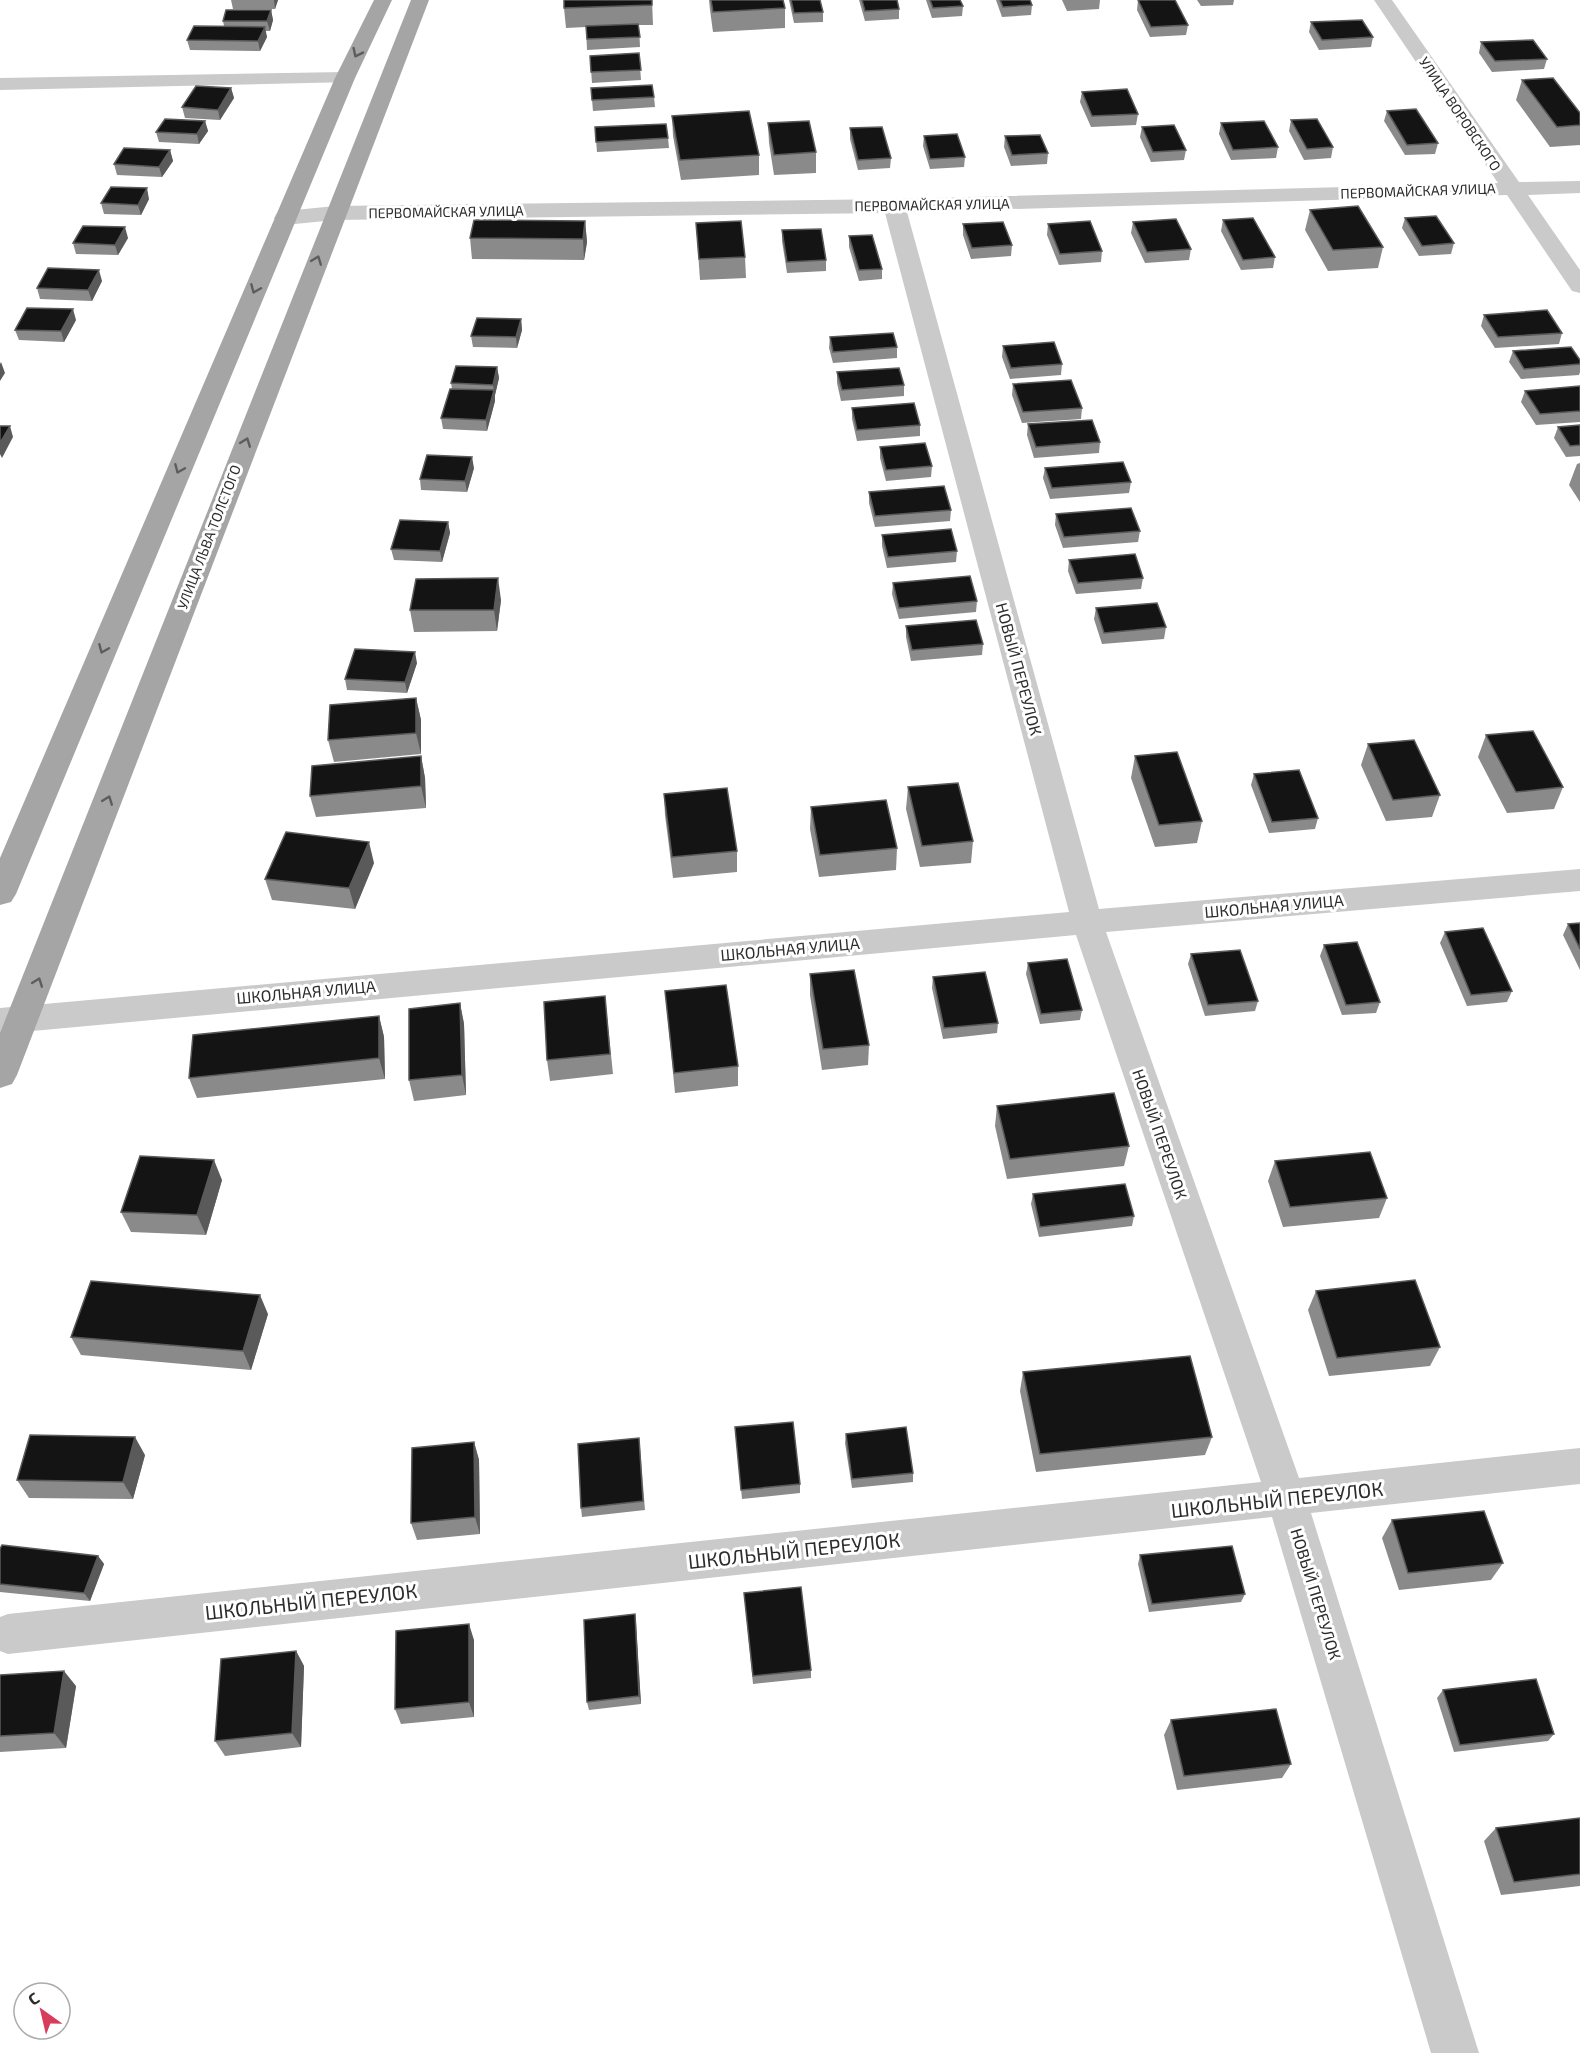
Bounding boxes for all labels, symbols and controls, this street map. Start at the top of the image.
one-way arrow [352,46,364,57]
street label: УЛИЦА ВОРОВСКОГО [1416,53,1505,174]
street label: ПЕРВОМАЙСКАЯ УЛИЦА [1340,179,1496,202]
street label: ПЕРВОМАЙСКАЯ УЛИЦА [854,195,1010,214]
street label: ПЕРВОМАЙСКАЯ УЛИЦА [368,202,524,221]
one-way arrow [310,255,322,266]
one-way arrow [250,283,262,294]
one-way arrow [239,437,252,448]
street label: УЛИЦА ЛЬВА ТОЛСТОГО [173,462,244,611]
one-way arrow [174,463,186,474]
street label: НОВЫЙ ПЕРЕУЛОК [993,600,1046,738]
one-way arrow [98,642,110,653]
one-way arrow [101,795,113,806]
street label: ШКОЛЬНАЯ УЛИЦА [1204,890,1344,921]
street label: ШКОЛЬНАЯ УЛИЦА [720,933,860,964]
street label: ШКОЛЬНАЯ УЛИЦА [236,976,376,1007]
one-way arrow [30,977,43,988]
street label: НОВЫЙ ПЕРЕУЛОК [1129,1066,1192,1202]
street label: ШКОЛЬНЫЙ ПЕРЕУЛОК [1170,1476,1384,1522]
street label: НОВЫЙ ПЕРЕУЛОК [1287,1526,1346,1662]
street label: ШКОЛЬНЫЙ ПЕРЕУЛОК [687,1527,901,1573]
street label: ШКОЛЬНЫЙ ПЕРЕУЛОК [204,1578,418,1624]
north arrow [12,1981,72,2041]
text: С [24,1988,43,2009]

